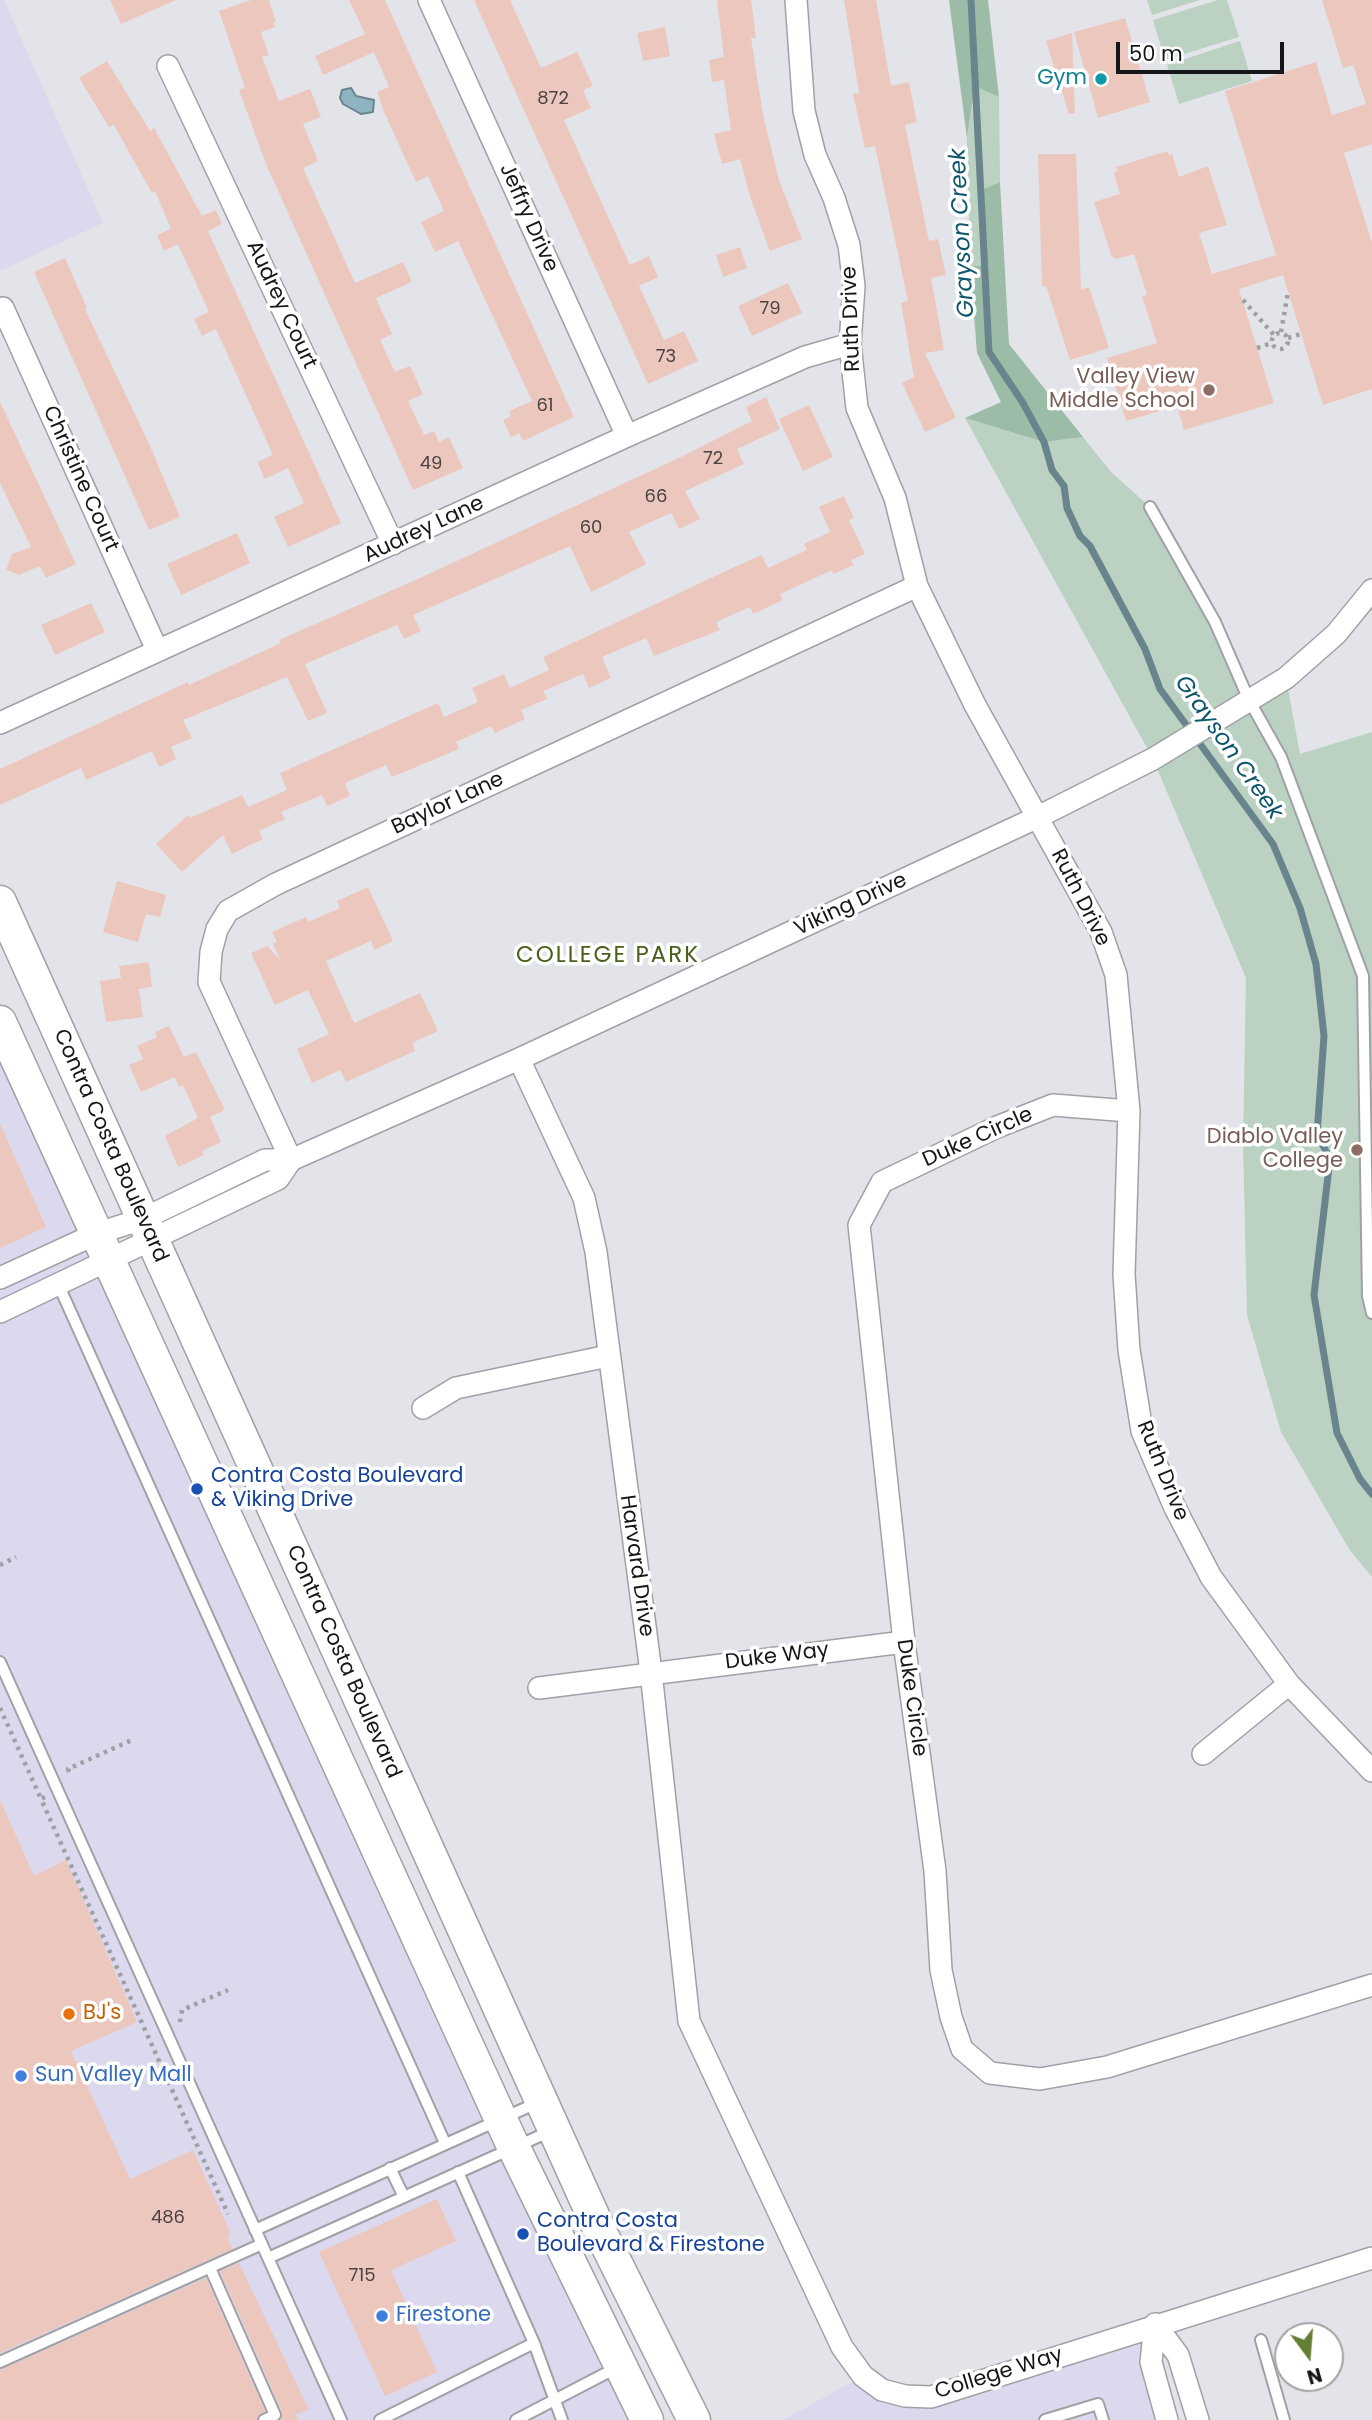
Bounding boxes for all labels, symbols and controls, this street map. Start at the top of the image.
scale bar [1120,28,1288,72]
text: 50 m [1129,39,1183,68]
place label: Gym [1037,66,1087,92]
marker: Gym [1093,71,1109,87]
house number: 872 [537,88,569,110]
water label: Grayson Creek [945,147,981,319]
street label: Jeffry Drive [493,160,563,276]
street label: Audrey Court [240,237,322,373]
street label: Ruth Drive [838,266,866,372]
house number: 79 [759,298,781,320]
house number: 73 [656,346,676,368]
place label: Valley View Middle School [1049,365,1195,415]
marker: Valley View Middle School [1201,382,1217,398]
house number: 61 [536,395,554,417]
street label: Christine Court [37,402,123,556]
house number: 72 [703,448,723,470]
house number: 49 [420,453,442,475]
house number: 66 [645,486,667,508]
street label: Audrey Lane [360,491,488,569]
house number: 60 [580,517,602,539]
water label: Grayson Creek [1168,670,1288,826]
street label: Baylor Lane [388,767,508,841]
street label: Ruth Drive [1045,845,1115,951]
street label: Viking Drive [791,868,911,942]
district label: COLLEGE PARK [518,942,698,970]
street label: Contra Costa Boulevard [47,1026,173,1266]
street label: Duke Circle [919,1103,1037,1173]
place label: Diablo Valley College [1207,1125,1343,1175]
marker: Diablo Valley College [1349,1142,1365,1158]
street label: Ruth Drive [1131,1417,1193,1525]
place label: Contra Costa Boulevard & Viking Drive [211,1464,463,1514]
marker: Contra Costa Boulevard & Viking Drive [189,1481,205,1497]
street label: Harvard Drive [614,1494,658,1638]
street label: Contra Costa Boulevard [280,1542,406,1782]
street label: Duke Way [724,1638,830,1676]
street label: Duke Circle [890,1638,932,1758]
place label: BJ's [83,2001,121,2027]
marker: BJ's [61,2006,77,2022]
place label: Sun Valley Mall [35,2063,192,2089]
marker: Sun Valley Mall [13,2068,29,2084]
house number: 486 [151,2207,185,2229]
place label: Contra Costa Boulevard & Firestone [537,2209,765,2259]
marker: Contra Costa Boulevard & Firestone [515,2226,531,2242]
house number: 715 [349,2265,375,2287]
place label: Firestone [396,2303,491,2329]
marker: Firestone [374,2308,390,2324]
north arrow [1274,2322,1344,2392]
street label: College Way [932,2343,1066,2405]
text: N [1304,2361,1325,2391]

